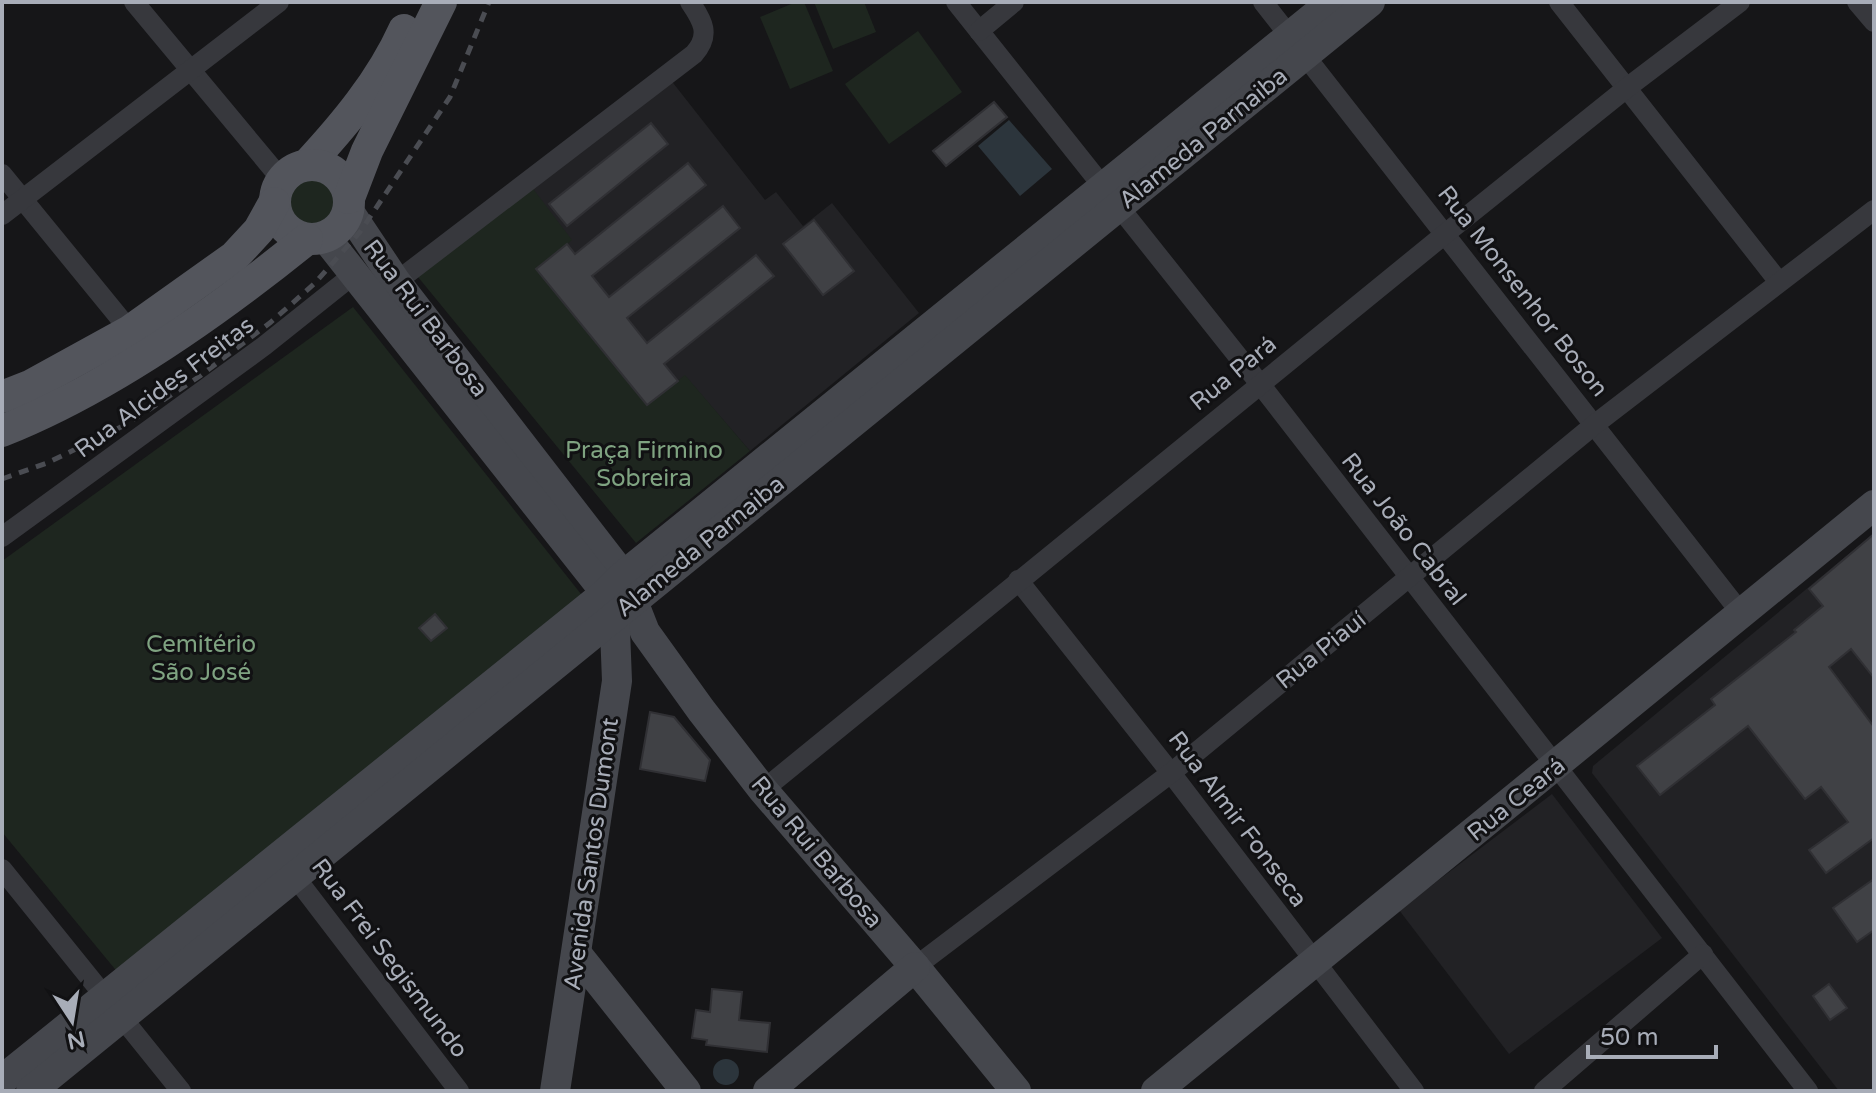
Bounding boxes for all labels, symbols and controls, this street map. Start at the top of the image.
street label: Alameda Parnaiba [1113,61,1293,215]
street label: Rua Monsenhor Boson [1431,180,1614,403]
street label: Rua Rui Barbosa [357,234,494,403]
street label: Rua Alcides Freitas [69,311,260,464]
street label: Rua Pará [1184,330,1283,417]
park label: Praça Firmino Sobreira [565,436,723,493]
street label: Rua João Cabral [1335,447,1472,611]
street label: Alameda Parnaiba [610,469,790,623]
street label: Rua Piauí [1270,605,1372,695]
park label: Cemitério São José [146,630,256,687]
street label: Avenida Santos Dumont [558,716,625,992]
street label: Rua Almir Fonseca [1162,726,1313,913]
street label: Rua Ceará [1462,751,1571,848]
street label: Rua Rui Barbosa [745,770,889,934]
street label: Rua Frei Segismundo [305,853,474,1064]
north arrow [32,981,112,1061]
scale bar [1588,1009,1716,1059]
text: 50 m [1600,1023,1658,1052]
text: N [65,1025,87,1054]

